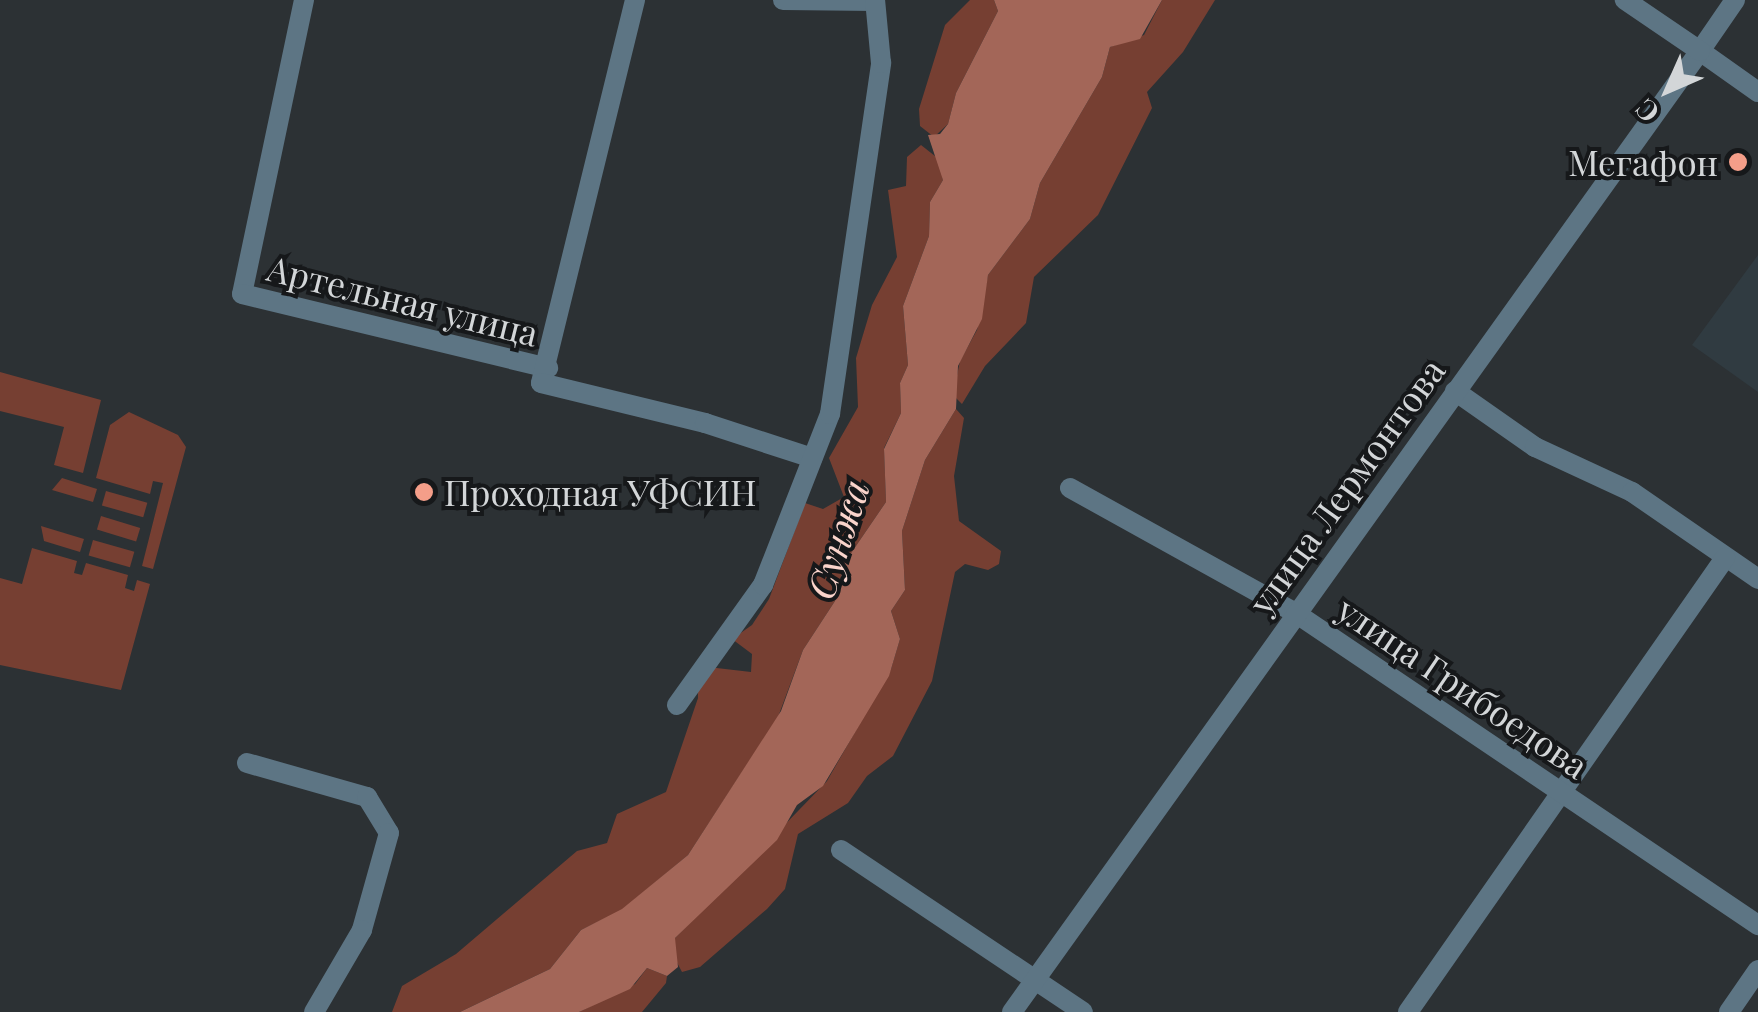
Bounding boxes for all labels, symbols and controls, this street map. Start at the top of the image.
north arrow [1618,40,1718,140]
text: С [1626,92,1666,132]
place label: Мегафон [1568,141,1718,183]
marker: Мегафон [1727,151,1749,173]
street label: Артельная улица [263,246,543,354]
street label: улица Лермонтова [1239,350,1453,622]
place label: Проходная УФСИН [444,471,756,513]
water label: Сунжа [796,474,878,604]
marker: Проходная УФСИН [413,481,435,503]
street label: улица Грибоедова [1330,588,1596,786]

